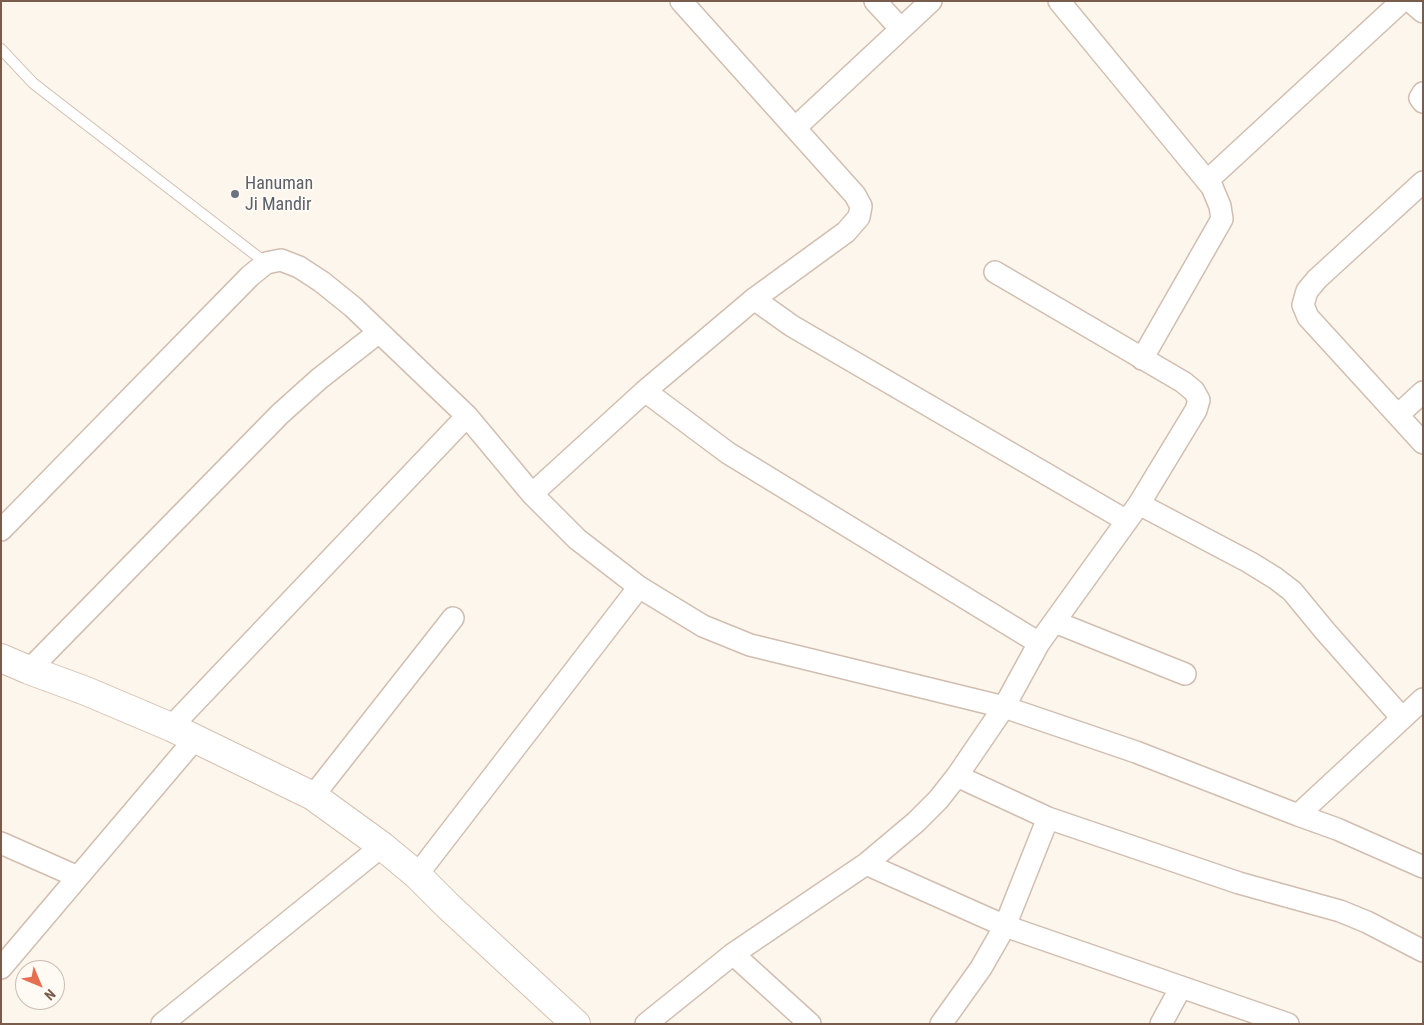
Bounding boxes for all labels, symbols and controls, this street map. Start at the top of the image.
place label: Hanuman Ji Mandir [245,173,313,215]
marker: Hanuman Ji Mandir [229,188,241,200]
north arrow [15,960,65,1010]
text: N [41,986,59,1004]

